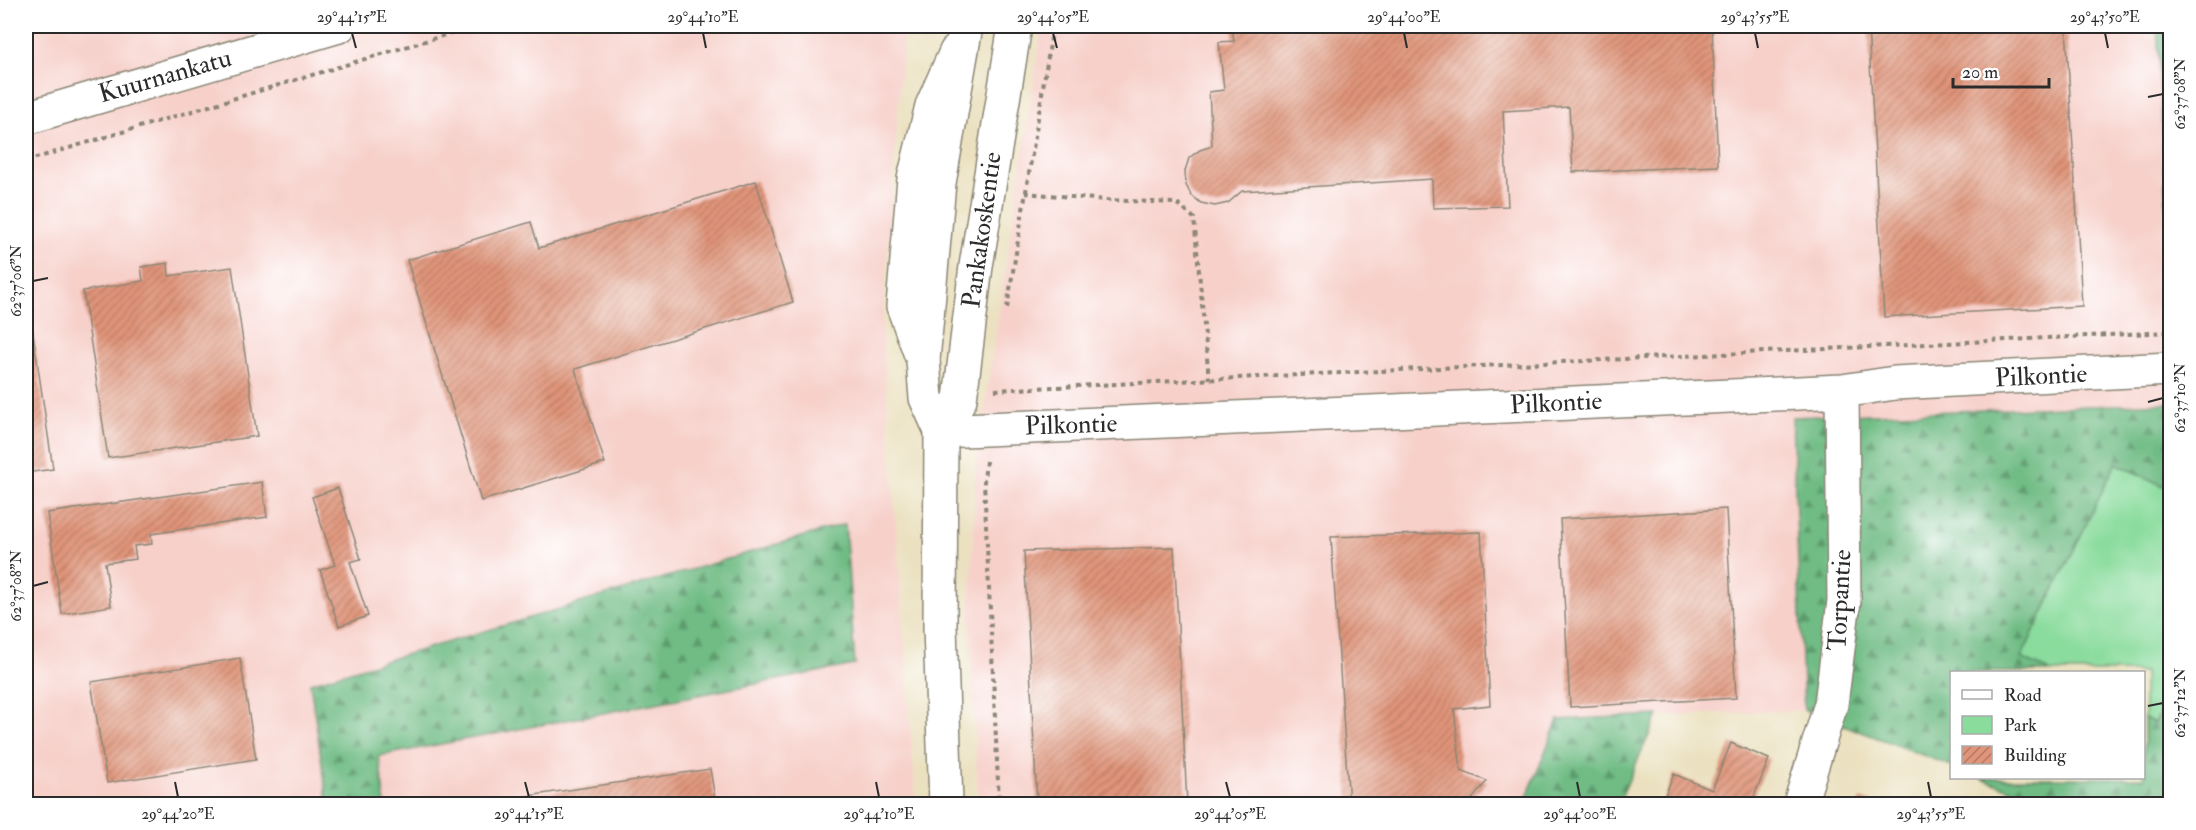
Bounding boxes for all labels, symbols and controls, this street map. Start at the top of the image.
text: 29°44'15"E [317,8,387,27]
text: 29°44'10"E [668,8,739,27]
text: 29°44'05"E [1017,8,1089,27]
text: 29°44'00"E [1367,8,1441,27]
text: 29°43'55"E [1721,8,1790,27]
text: 29°43'50"E [2070,8,2140,27]
street label: Kuurnankatu [95,42,235,110]
scale bar [1953,51,2049,89]
text: 62°37'08"N [2171,58,2190,130]
text: 20 m [1962,61,1998,84]
street label: Pankakoskentie [955,150,1009,310]
text: 62°37'06"N [7,244,26,317]
street label: Pilkontie [1994,358,2088,394]
text: 62°37'10"N [2171,362,2190,433]
street label: Pilkontie [1509,385,1603,421]
street label: Pilkontie [1024,407,1118,443]
street label: Torpantie [1821,548,1860,651]
text: 62°37'08"N [7,550,26,622]
text: 62°37'12"N [2171,667,2190,738]
legend [1950,671,2145,779]
text: Road [2004,684,2042,707]
text: Park [2004,714,2037,737]
text: Building [2004,744,2067,767]
text: 29°44'20"E [141,805,215,824]
text: 29°44'15"E [494,805,564,824]
text: 29°44'10"E [844,805,915,824]
text: 29°44'05"E [1194,805,1266,824]
text: 29°44'00"E [1543,805,1617,824]
text: 29°43'55"E [1897,805,1966,824]

